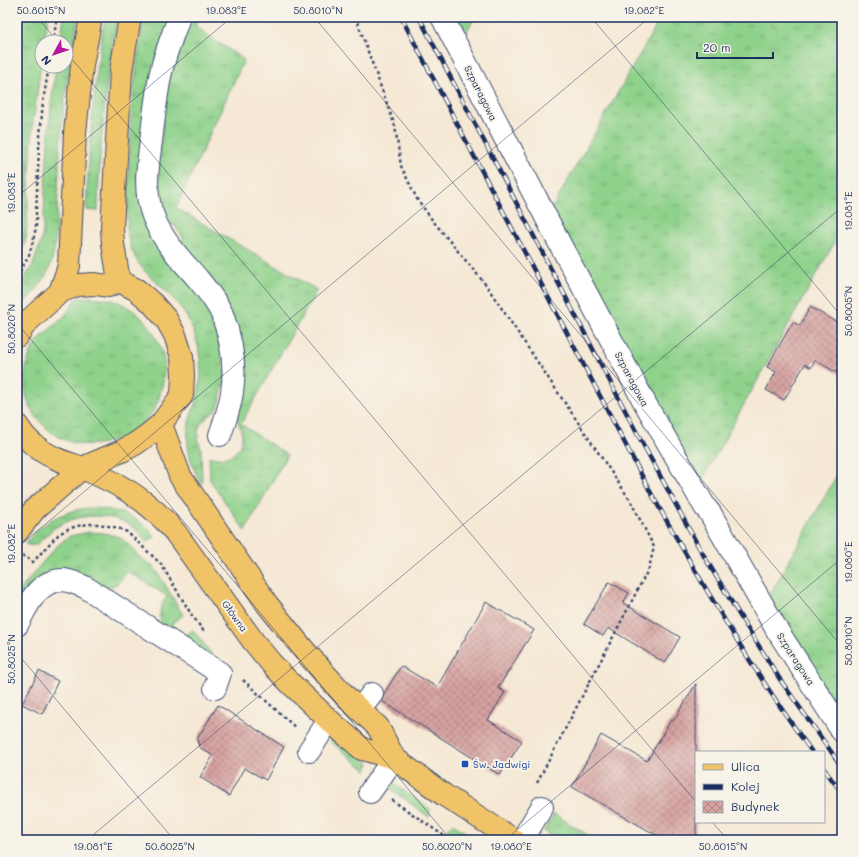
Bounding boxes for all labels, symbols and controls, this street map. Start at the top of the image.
text: 50.8015°N [17,3,65,17]
text: 19.083°E [206,3,247,17]
text: 50.8010°N [293,3,343,17]
text: 19.082°E [624,3,665,17]
north arrow [34,34,74,74]
scale bar [697,34,773,60]
text: 20 m [703,39,731,55]
text: N [38,53,54,69]
street label: Szparagowa [461,63,501,123]
text: 19.083°E [4,172,18,214]
text: 19.081°E [841,191,855,231]
text: 50.8005°N [841,286,855,336]
text: 50.8020°N [4,304,18,354]
street label: Szparagowa [612,349,652,409]
text: 19.082°E [4,523,18,564]
text: 19.080°E [841,541,855,583]
street label: Główna [219,597,251,635]
text: 50.8010°N [841,616,855,666]
street label: Szparagowa [774,630,818,688]
text: 50.8025°N [4,634,18,684]
legend [695,751,825,823]
place label: Św. Jadwigi [473,757,530,771]
text: Ulica [731,758,760,774]
marker: Św. Jadwigi [460,759,470,769]
text: Kolej [731,778,760,794]
text: Budynek [731,798,779,814]
text: 19.081°E [73,839,113,853]
text: 50.8025°N [145,839,195,853]
text: 50.8020°N [422,839,472,853]
text: 19.080°E [490,839,532,853]
text: 50.8015°N [699,839,747,853]

